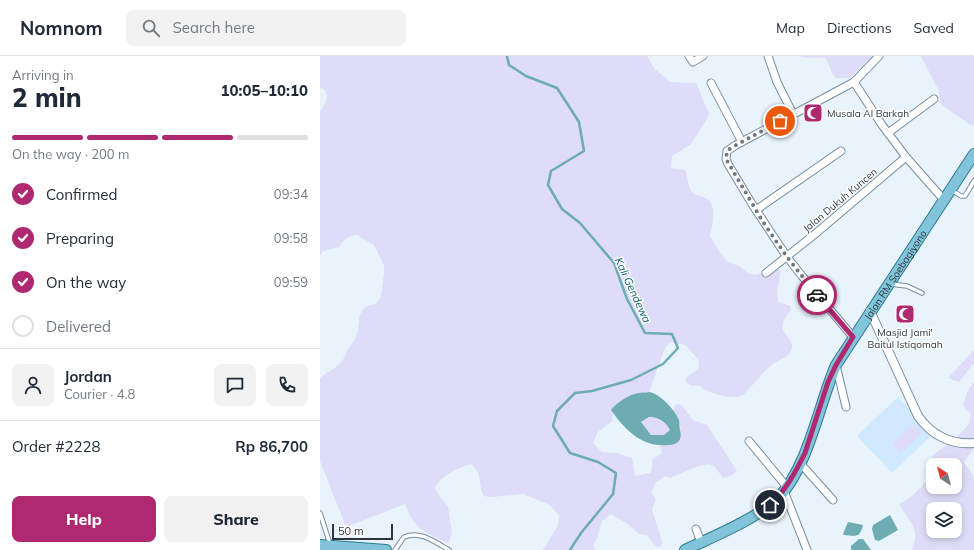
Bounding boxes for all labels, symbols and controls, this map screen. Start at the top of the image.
search box [126,10,406,46]
text: Nomnom [20,16,102,40]
icon: search [140,17,162,39]
text: Search here [172,18,255,37]
text: Map [776,19,805,37]
text: Directions [827,19,892,37]
text: Saved [914,19,954,37]
text: Arriving in [12,67,74,83]
text: 2 min [12,81,82,114]
text: 10:05–10:10 [221,81,308,100]
mosque icon: Musala Al Barkah [802,102,824,124]
pin [763,104,797,138]
place label: Musala Al Barkah [827,107,909,120]
icon: bag [769,110,791,132]
text: On the way · 200 m [12,146,129,162]
street label: Jalan Dukuh Kuncen [800,165,880,235]
icon: check [12,183,34,205]
text: Confirmed [46,185,117,204]
text: 09:34 [274,186,308,202]
icon: check [12,227,34,249]
street label: Jalan RM Soebagiyono [861,227,929,322]
text: Preparing [46,229,114,248]
text: 09:58 [274,230,308,246]
water label: Kali Gendewa [612,255,654,325]
icon: check [12,271,34,293]
text: On the way [46,273,126,292]
text: 09:59 [274,274,308,290]
courier [797,275,837,315]
icon: car [806,284,828,306]
mosque icon: Masjid Jami' Baitul Istiqomah [894,303,916,325]
text: Delivered [46,317,111,336]
place label: Masjid Jami' Baitul Istiqomah [867,326,943,351]
button: person [12,364,54,406]
button: chat [214,364,256,406]
button: phone [266,364,308,406]
text: Jordan [64,367,112,386]
text: Courier · 4.8 [64,386,135,402]
text: Order #2228 [12,437,100,456]
text: Rp 86,700 [235,437,308,456]
north arrow [926,458,962,494]
map controls [926,458,962,538]
pin [753,488,787,522]
icon: home [759,494,781,516]
button: Help [12,496,156,542]
button: Share [164,496,308,542]
button: layers [926,502,962,538]
scale bar [332,522,393,541]
text: 50 m [338,524,364,538]

